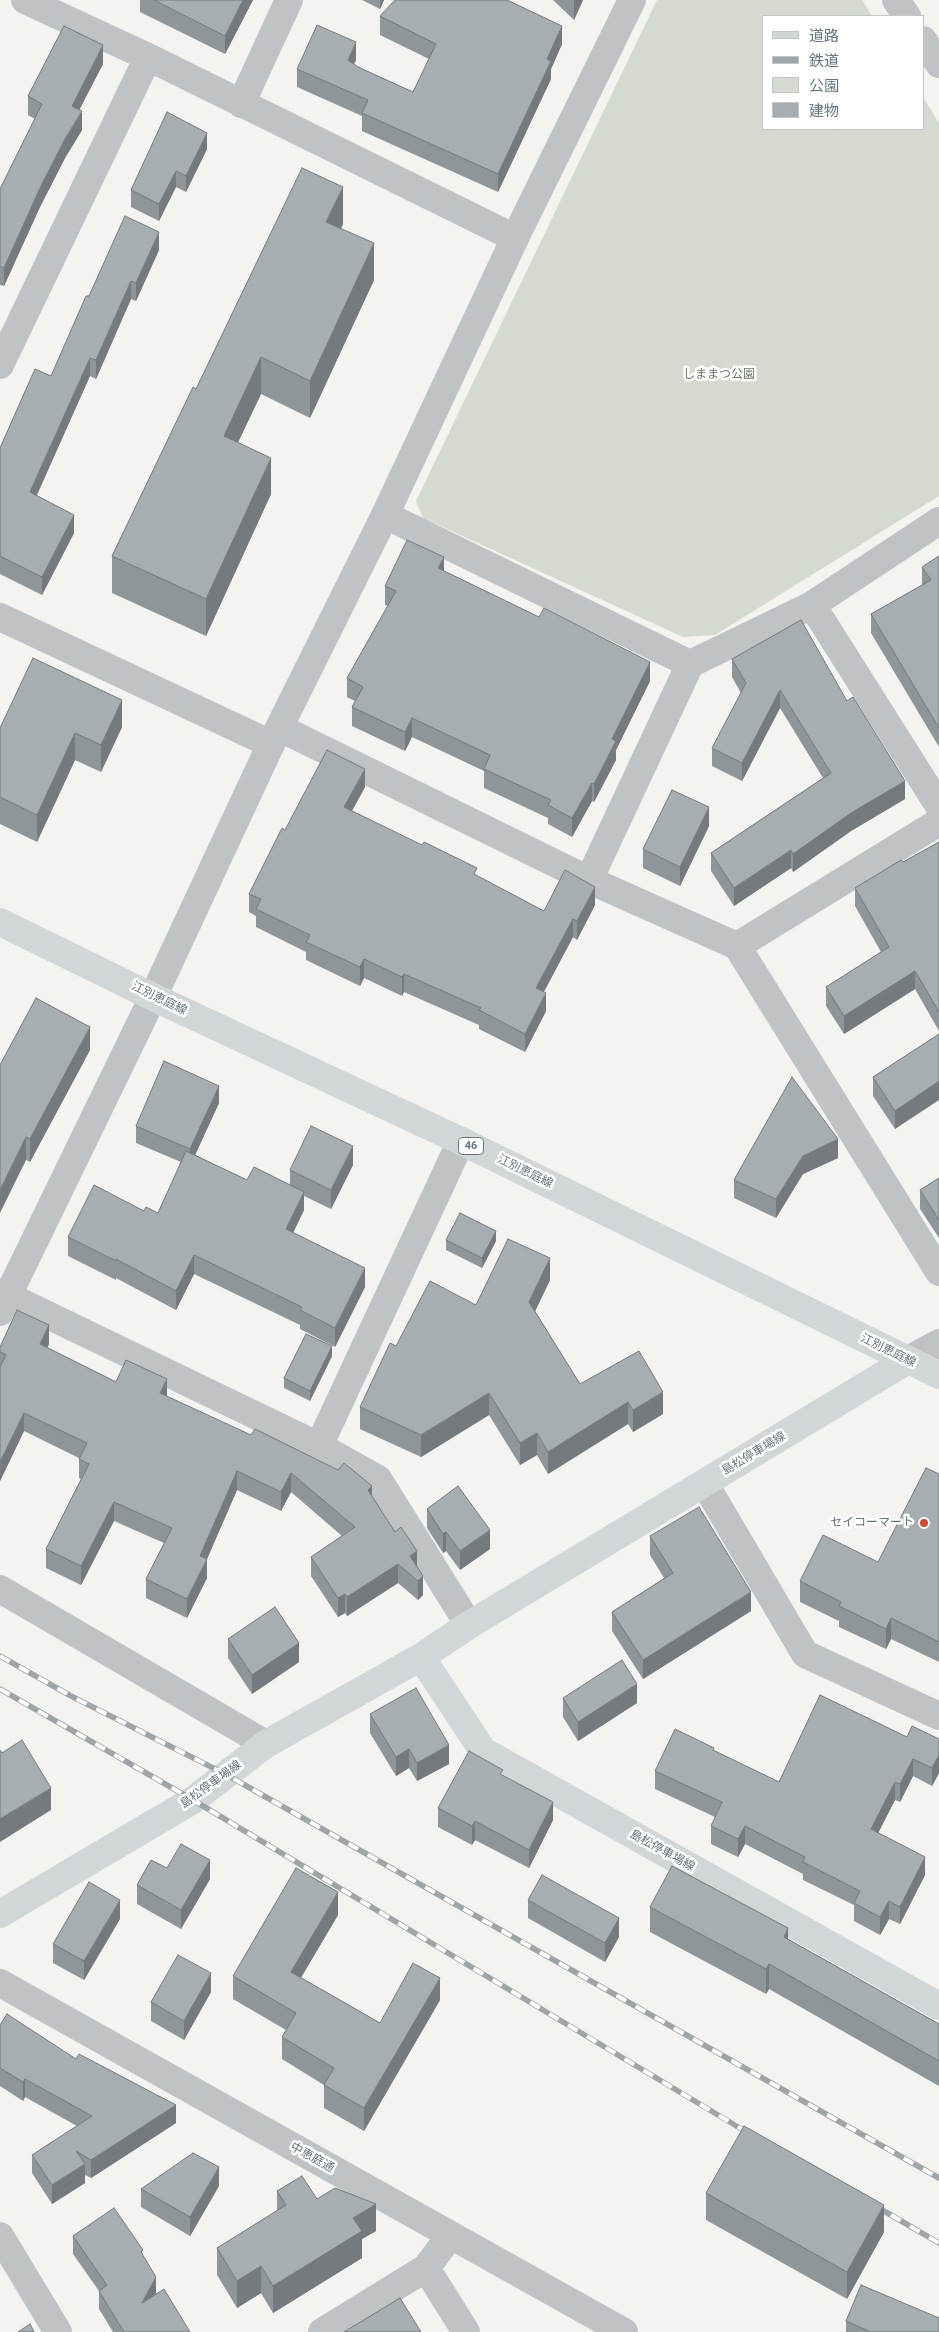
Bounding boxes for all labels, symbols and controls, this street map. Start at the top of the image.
legend [762,15,924,130]
text: 道路 [809,27,839,45]
text: 鉄道 [809,52,839,70]
text: 公園 [809,77,839,95]
text: 建物 [809,102,839,120]
park label: しままつ公園 [683,368,755,382]
street label: 江別恵庭線 [129,979,189,1019]
road number: 46 [458,1138,484,1154]
street label: 江別恵庭線 [495,1152,555,1192]
street label: 江別恵庭線 [858,1331,918,1371]
street label: 島松停車場線 [719,1429,789,1479]
place label: セイコーマート [830,1516,914,1530]
marker: セイコーマート [918,1517,930,1529]
street label: 島松停車場線 [178,1758,244,1812]
street label: 島松停車場線 [627,1827,697,1875]
street label: 中恵庭通 [288,2140,336,2176]

